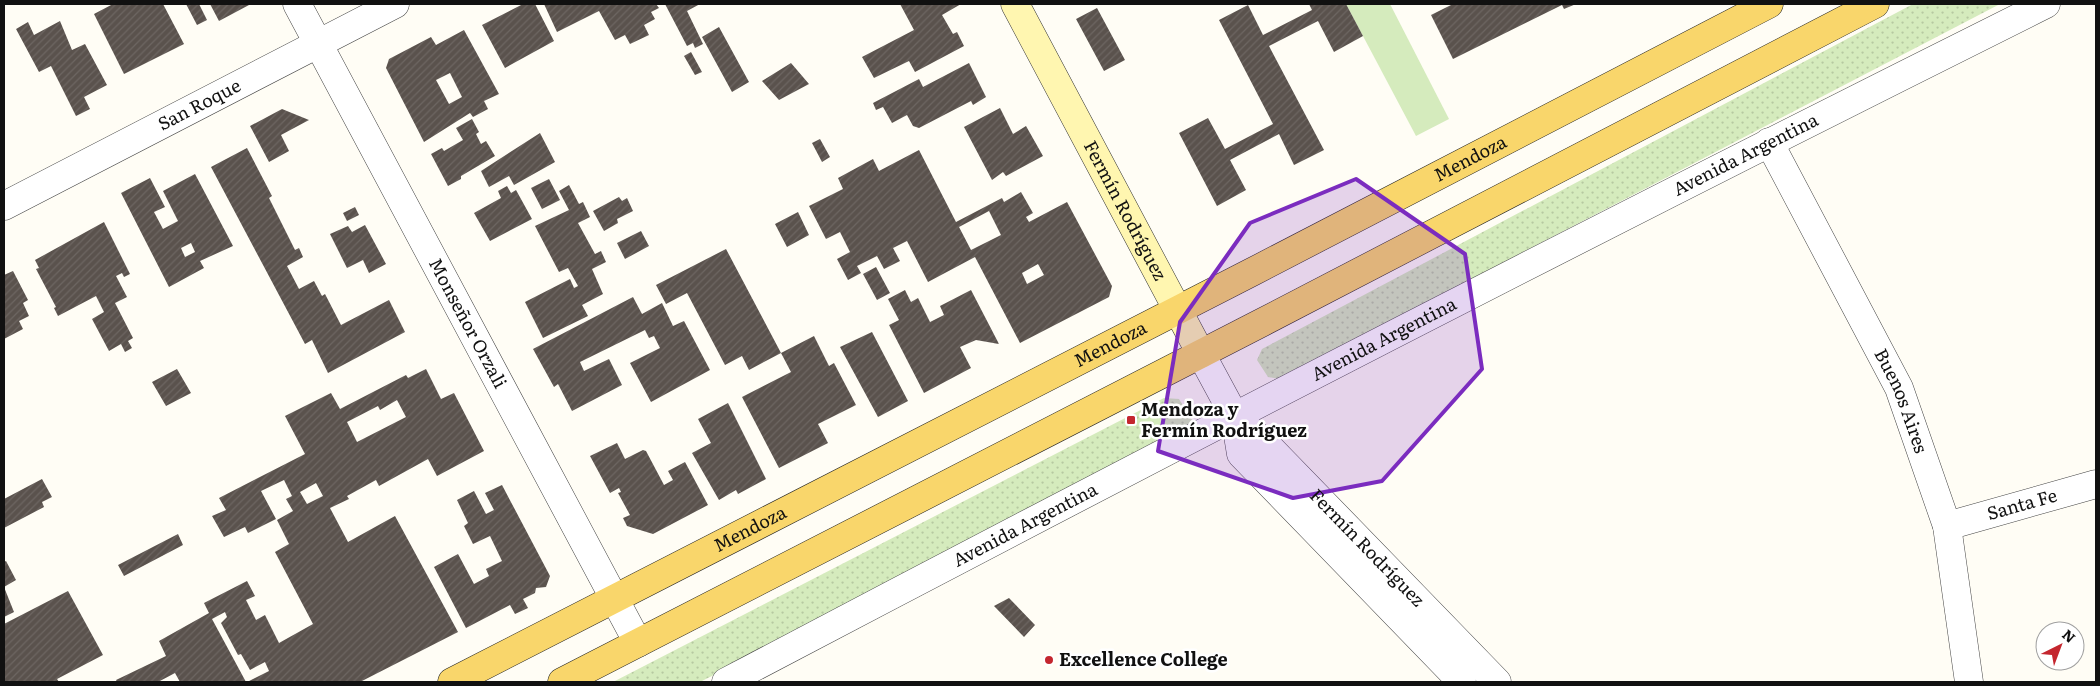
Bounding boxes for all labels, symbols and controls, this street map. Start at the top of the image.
street label: San Roque [153,71,245,136]
street label: Avenida Argentina [1668,105,1823,202]
street label: Mendoza [1429,127,1511,187]
street label: Fermín Rodríguez [1078,135,1175,285]
street label: Monseñor Orzali [423,253,515,393]
street label: Avenida Argentina [1306,289,1461,386]
street label: Mendoza [1069,313,1151,373]
street label: Buenos Aires [1868,343,1936,456]
place label: Mendoza y Fermín Rodríguez [1141,395,1307,443]
marker: Mendoza y Fermín Rodríguez [1125,414,1137,426]
street label: Avenida Argentina [948,475,1102,573]
street label: Santa Fe [1984,481,2060,526]
street label: Fermín Rodríguez [1304,482,1432,612]
street label: Mendoza [708,498,791,558]
north arrow [2035,621,2085,671]
text: N [2058,624,2081,647]
place label: Excellence College [1059,645,1228,672]
marker: Excellence College [1043,654,1055,666]

